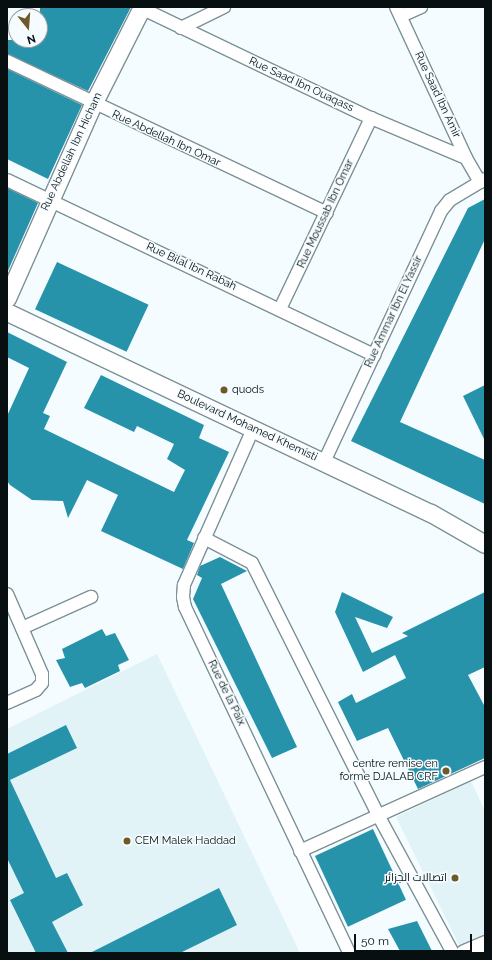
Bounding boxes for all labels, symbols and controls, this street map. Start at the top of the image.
north arrow [8,8,48,48]
text: N [25,32,37,46]
street label: Rue Saad Ibn Amir [411,50,463,140]
street label: Rue Saad Ibn Ouaqass [246,55,356,115]
street label: Rue Abdellah Ibn Hicham [39,91,105,213]
street label: Rue Abdellah Ibn Omar [109,108,223,170]
street label: Rue Moussab Ibn Omar [295,157,357,271]
street label: Rue Bilal Ibn Rabah [144,240,238,294]
street label: Rue Ammar Ibn El Yassir [362,253,426,371]
place label: quods [232,383,264,397]
marker: quods [219,385,229,395]
street label: Boulevard Mohamed Khemisti [175,388,319,464]
street label: Rue de la Paix [204,658,248,728]
place label: centre remise en forme DJALAB CRF [339,758,438,784]
marker: centre remise en forme DJALAB CRF [441,766,451,776]
place label: CEM Malek Haddad [135,834,236,848]
marker: CEM Malek Haddad [122,836,132,846]
place label: اتصالات الجزائر [385,871,447,885]
marker: اتصالات الجزائر [450,873,460,883]
scale bar [356,926,474,952]
text: 50 m [361,934,389,948]

